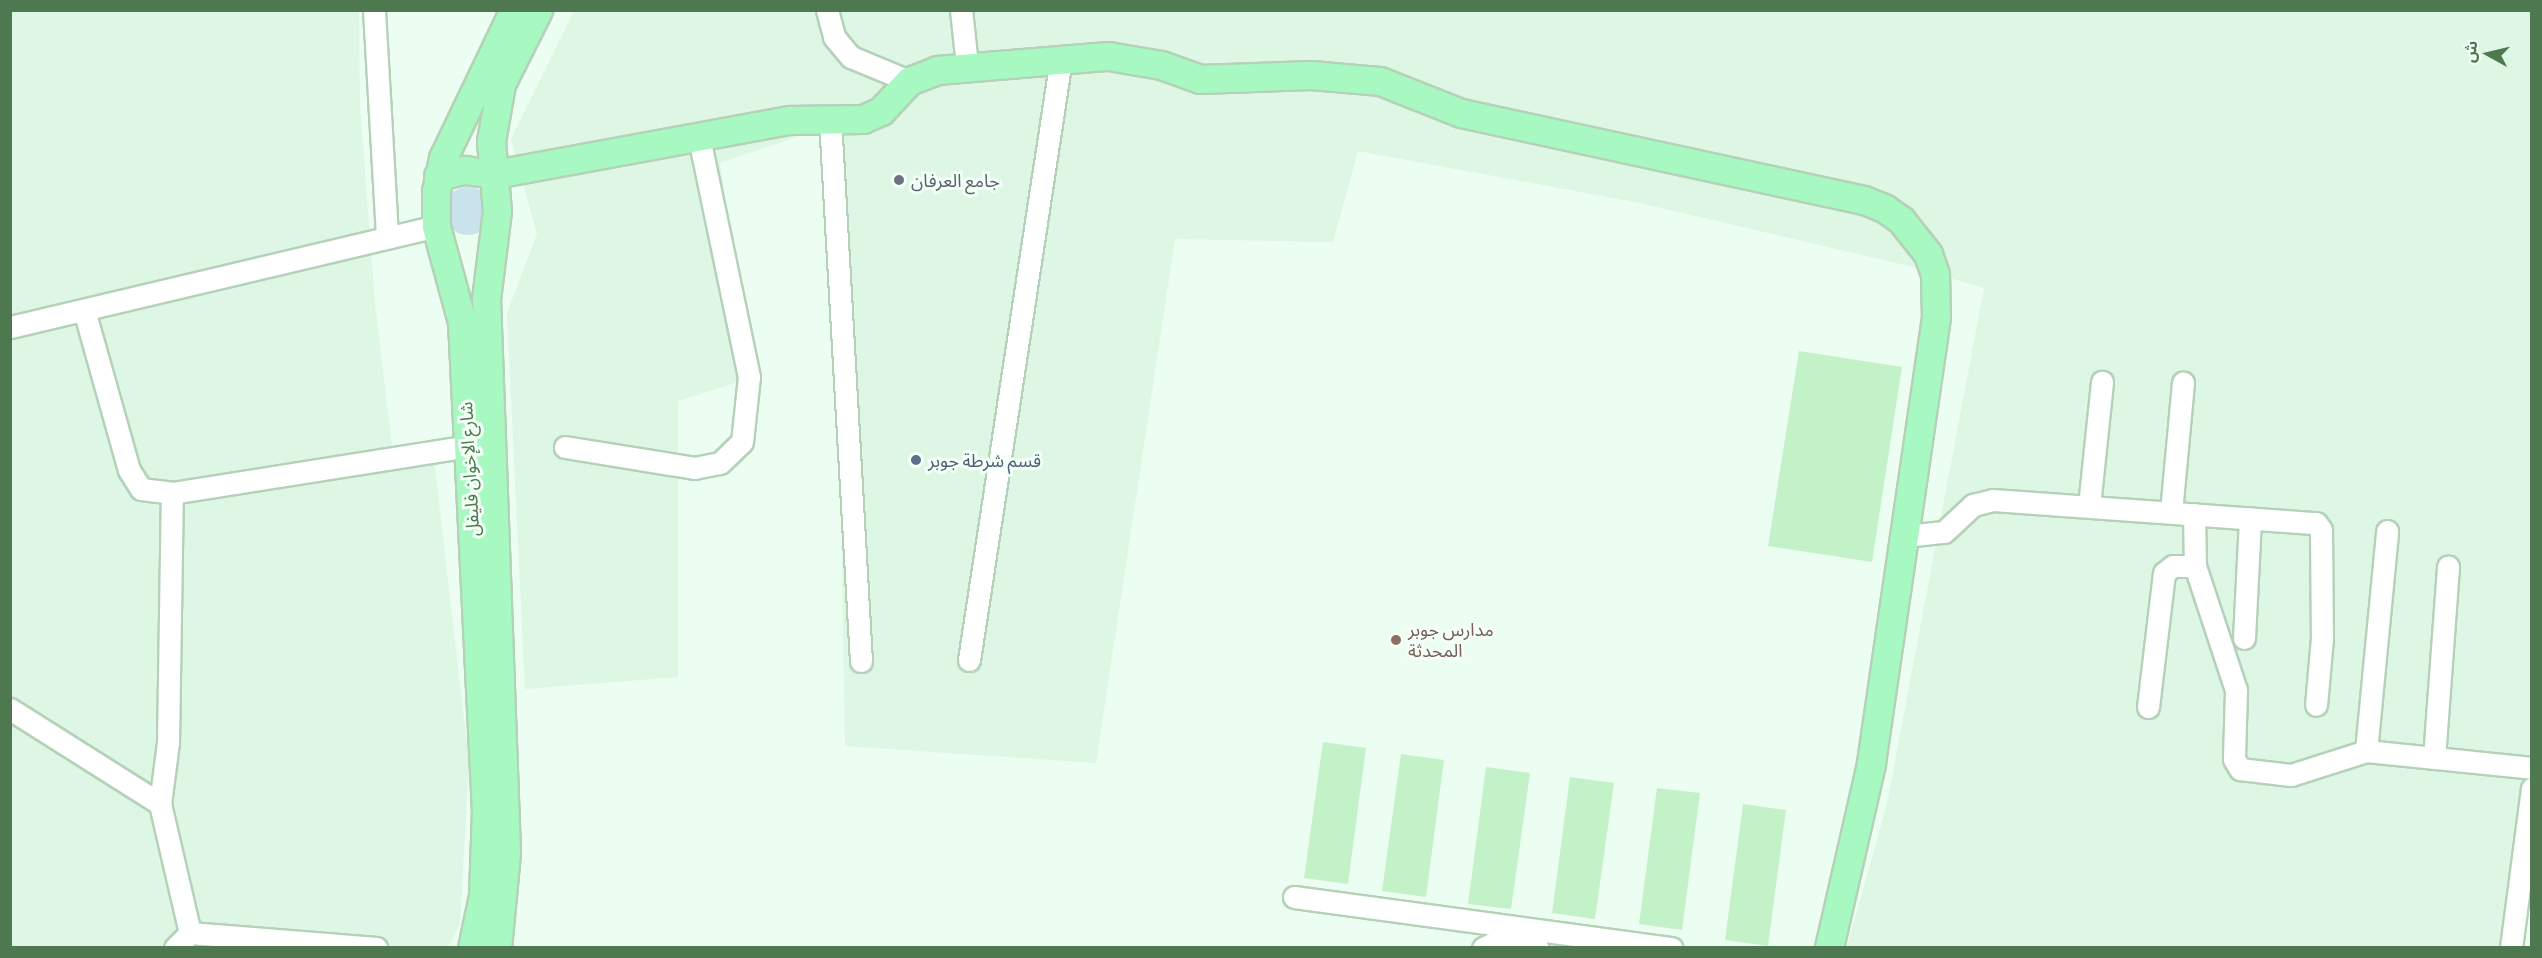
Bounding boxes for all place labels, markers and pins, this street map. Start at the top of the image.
place label: جامع العرفان [911,169,1000,191]
marker: جامع العرفان [892,173,906,187]
place label: قسم شرطة جوبر [928,449,1041,471]
marker: قسم شرطة جوبر [909,453,923,467]
place label: مدارس جوبر المحدثة [1408,619,1494,662]
marker: مدارس جوبر المحدثة [1389,633,1403,647]

